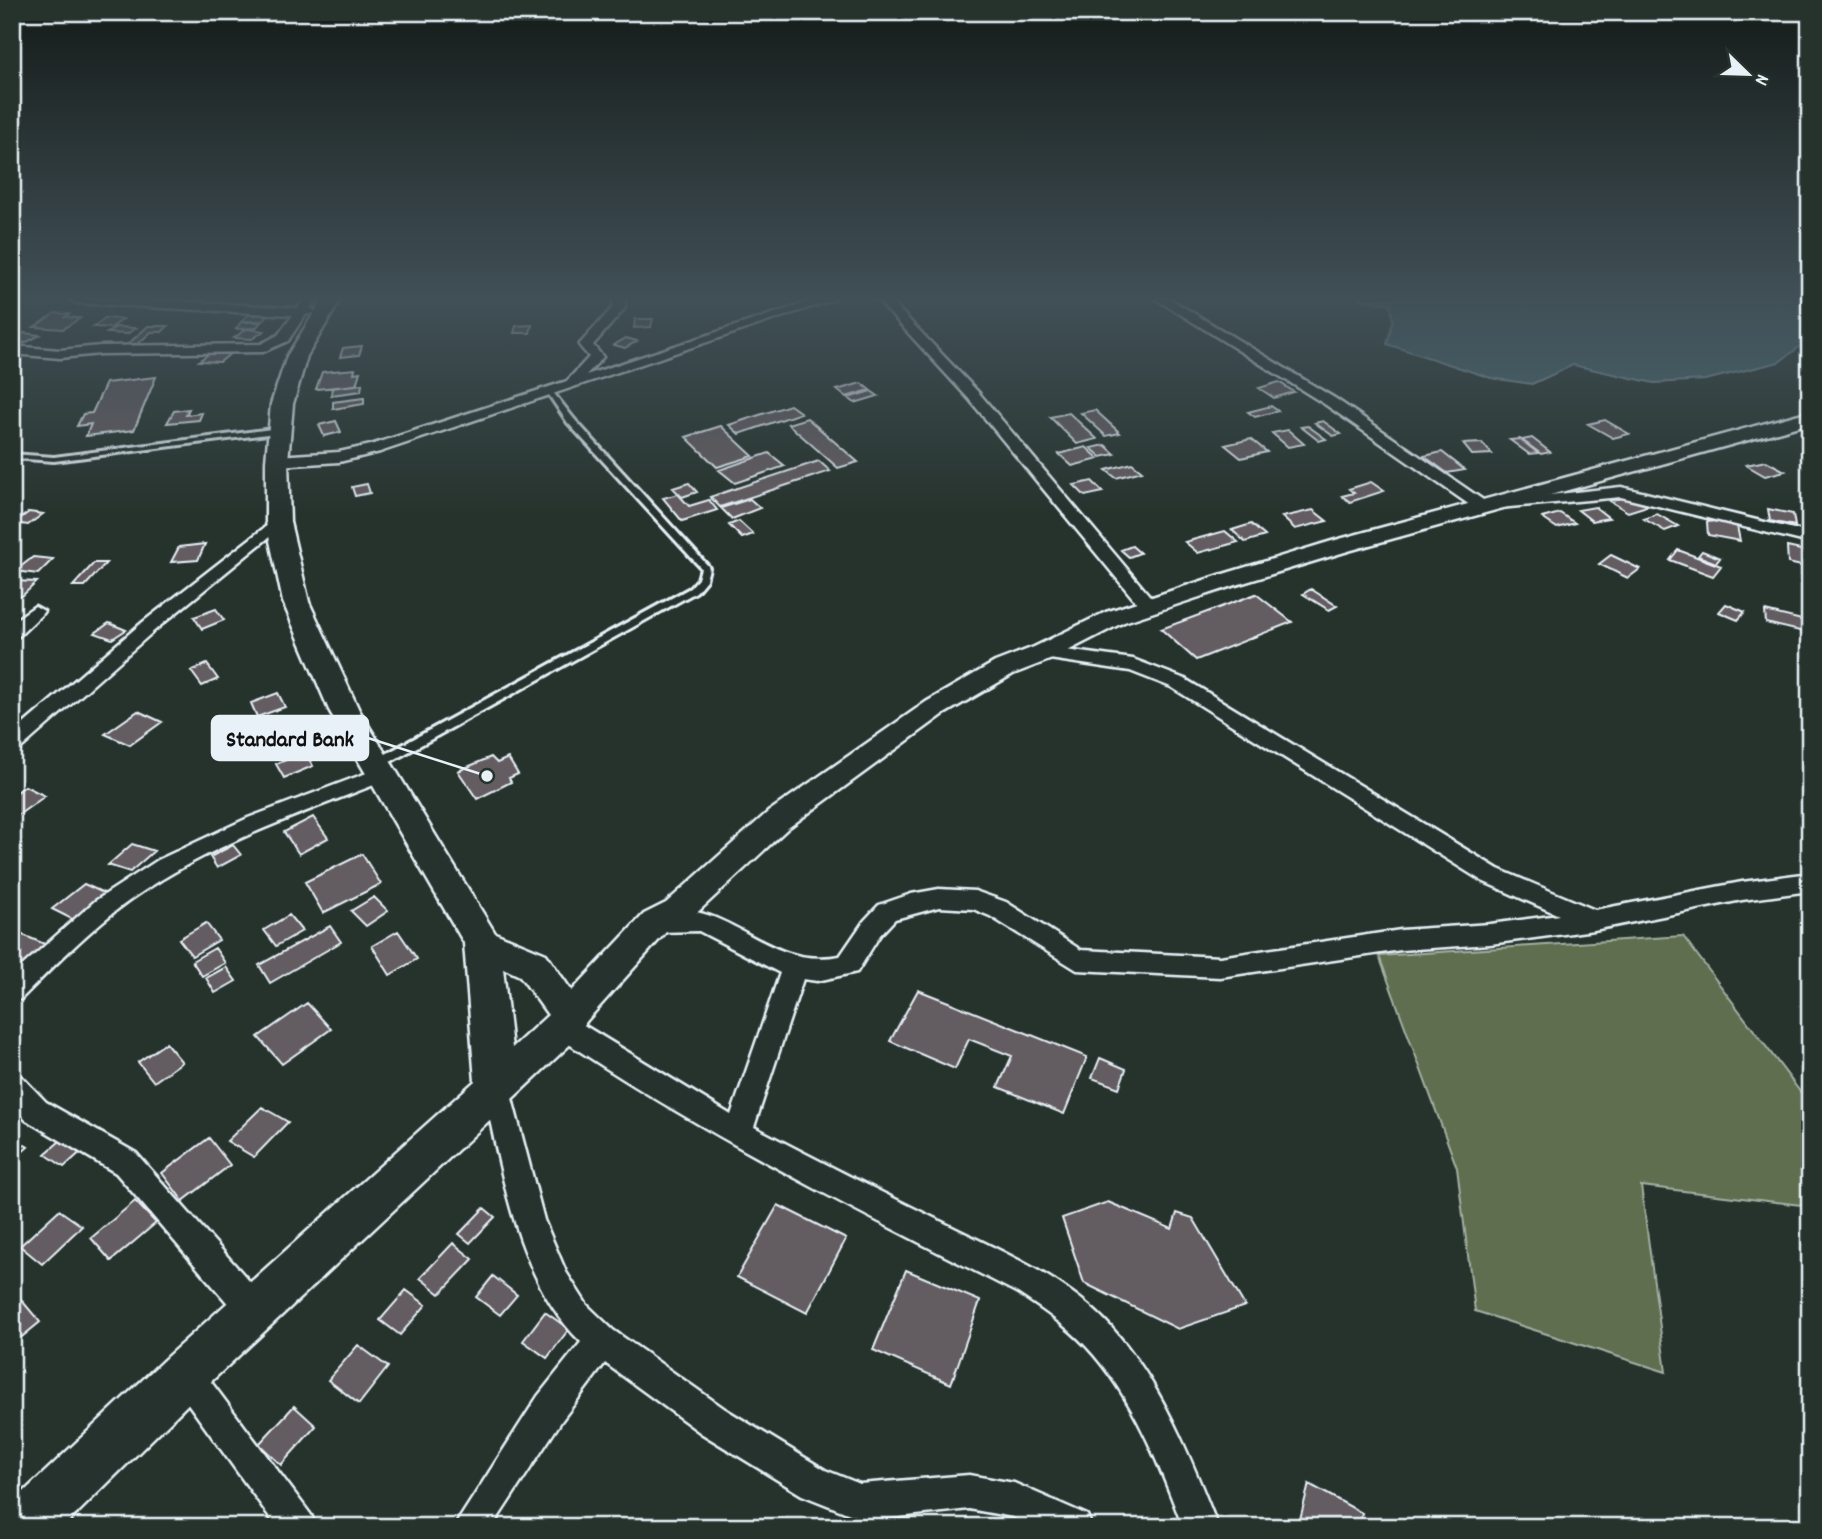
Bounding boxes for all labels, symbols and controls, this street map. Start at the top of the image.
north arrow [1714,38,1784,108]
text: N [1746,70,1775,89]
callout: Standard Bank [212,716,368,760]
text: Standard Bank [226,725,355,758]

